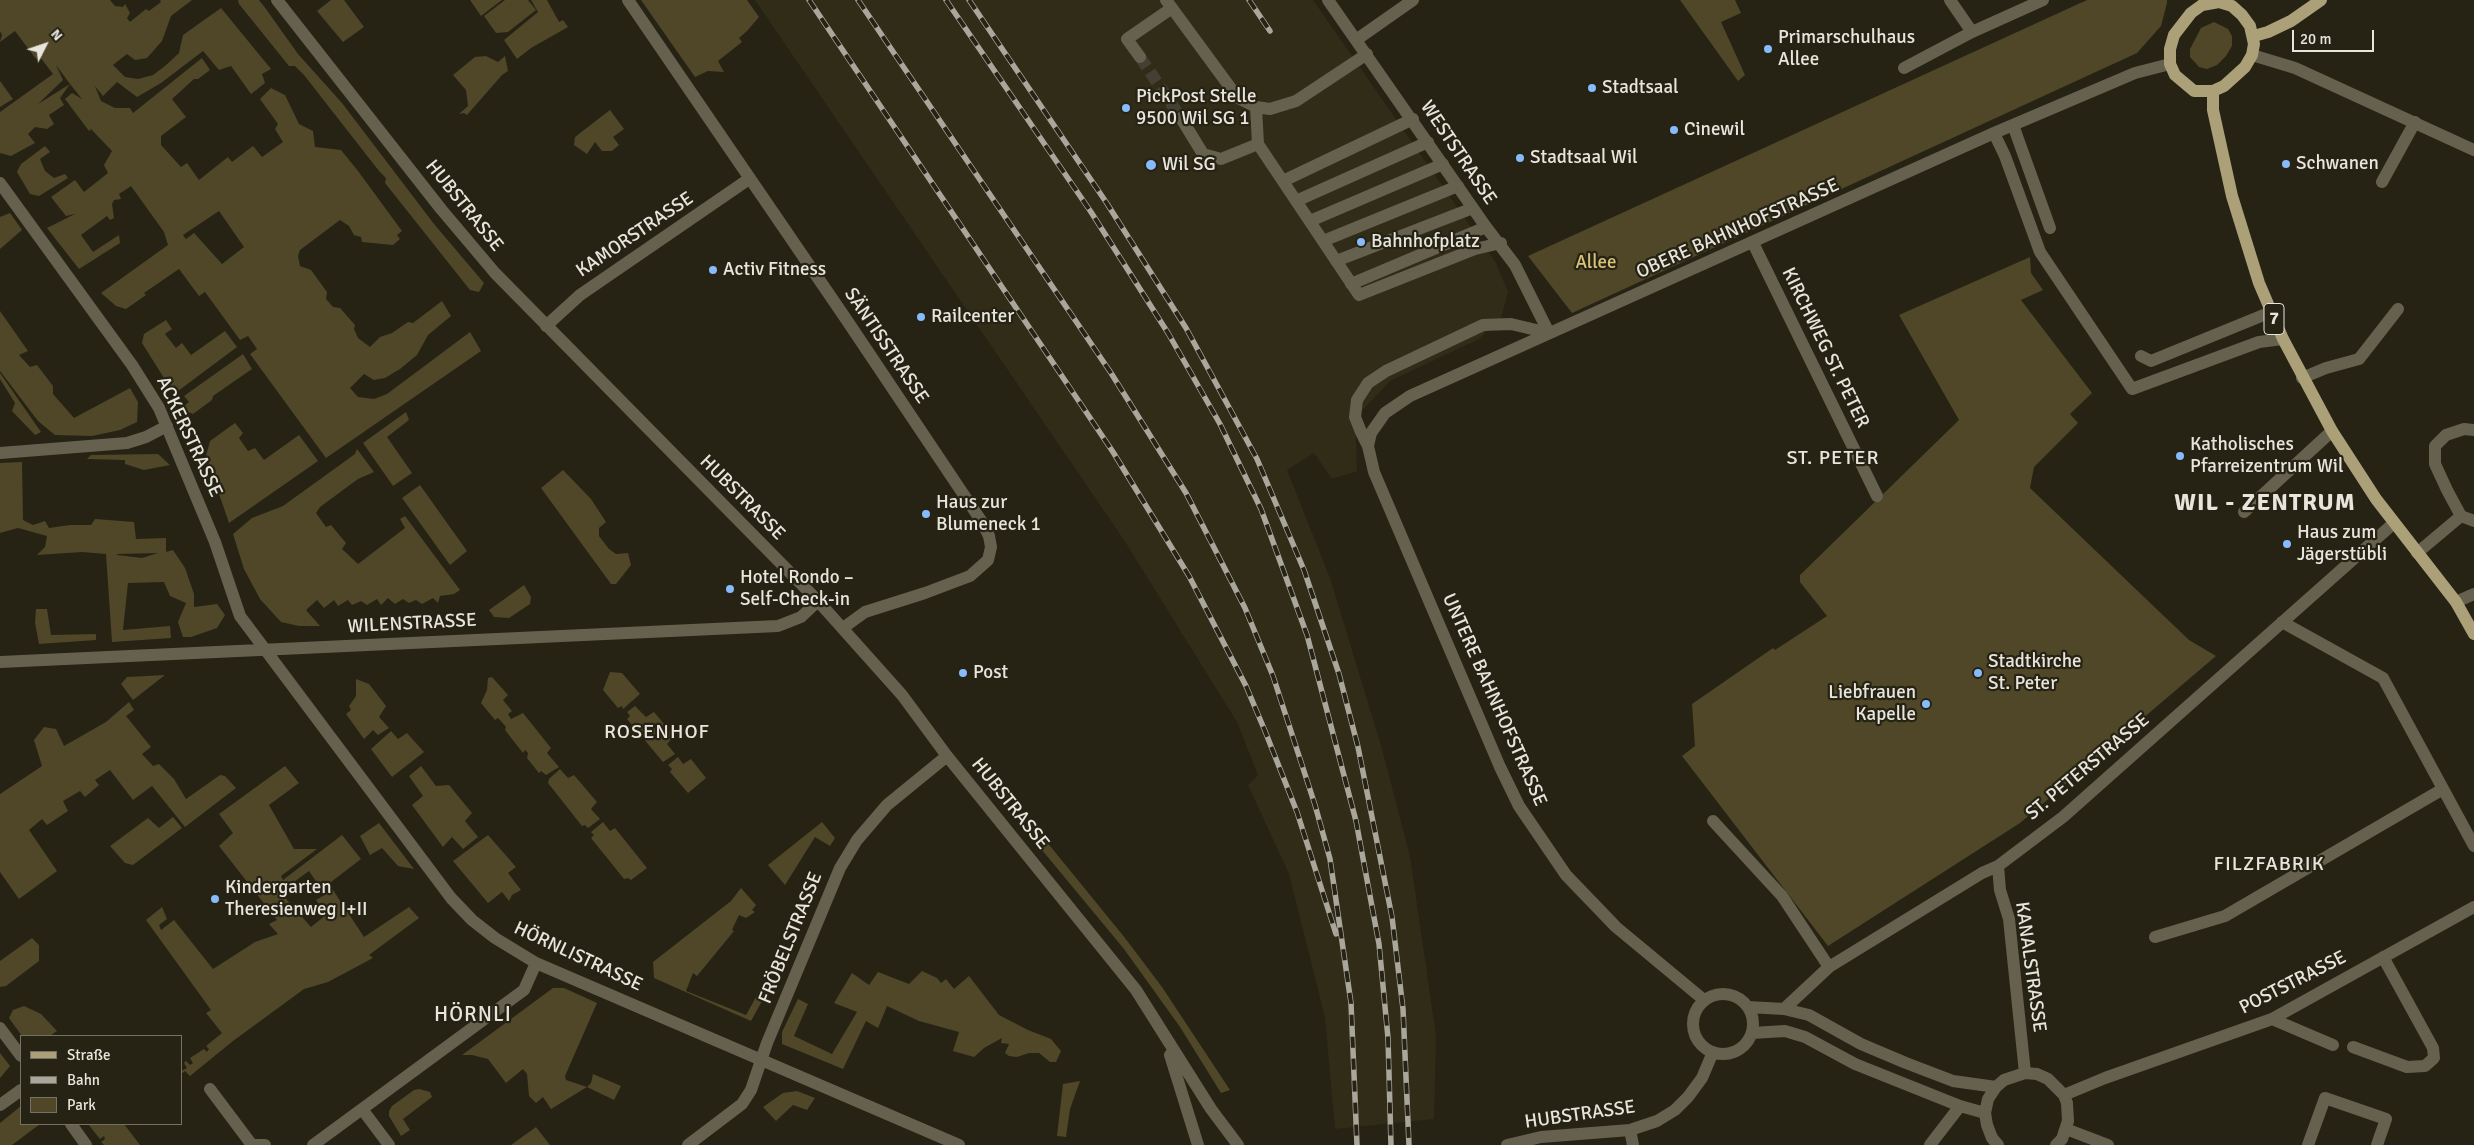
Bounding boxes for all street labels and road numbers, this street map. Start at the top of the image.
street label: WESTSTRASSE [1415,97,1501,209]
street label: HUBSTRASSE [420,156,508,256]
street label: OBERE BAHNHOFSTRASSE [1633,174,1843,284]
street label: KAMORSTRASSE [572,187,698,283]
street label: KIRCHWEG ST. PETER [1776,264,1874,432]
street label: SÄNTISSTRASSE [839,284,933,408]
road number: 7 [2264,304,2284,334]
street label: ACKERSTRASSE [151,373,227,501]
street label: HUBSTRASSE [695,451,789,545]
street label: UNTERE BAHNHOFSTRASSE [1437,590,1551,810]
street label: WILENSTRASSE [347,609,477,639]
street label: ST. PETERSTRASSE [2022,709,2154,825]
street label: HUBSTRASSE [966,754,1054,854]
street label: FRÖBELSTRASSE [754,869,828,1007]
street label: KANALSTRASSE [2010,900,2050,1034]
street label: HÖRNLISTRASSE [510,917,646,997]
street label: POSTSTRASSE [2236,946,2350,1020]
street label: HUBSTRASSE [1523,1096,1637,1134]

